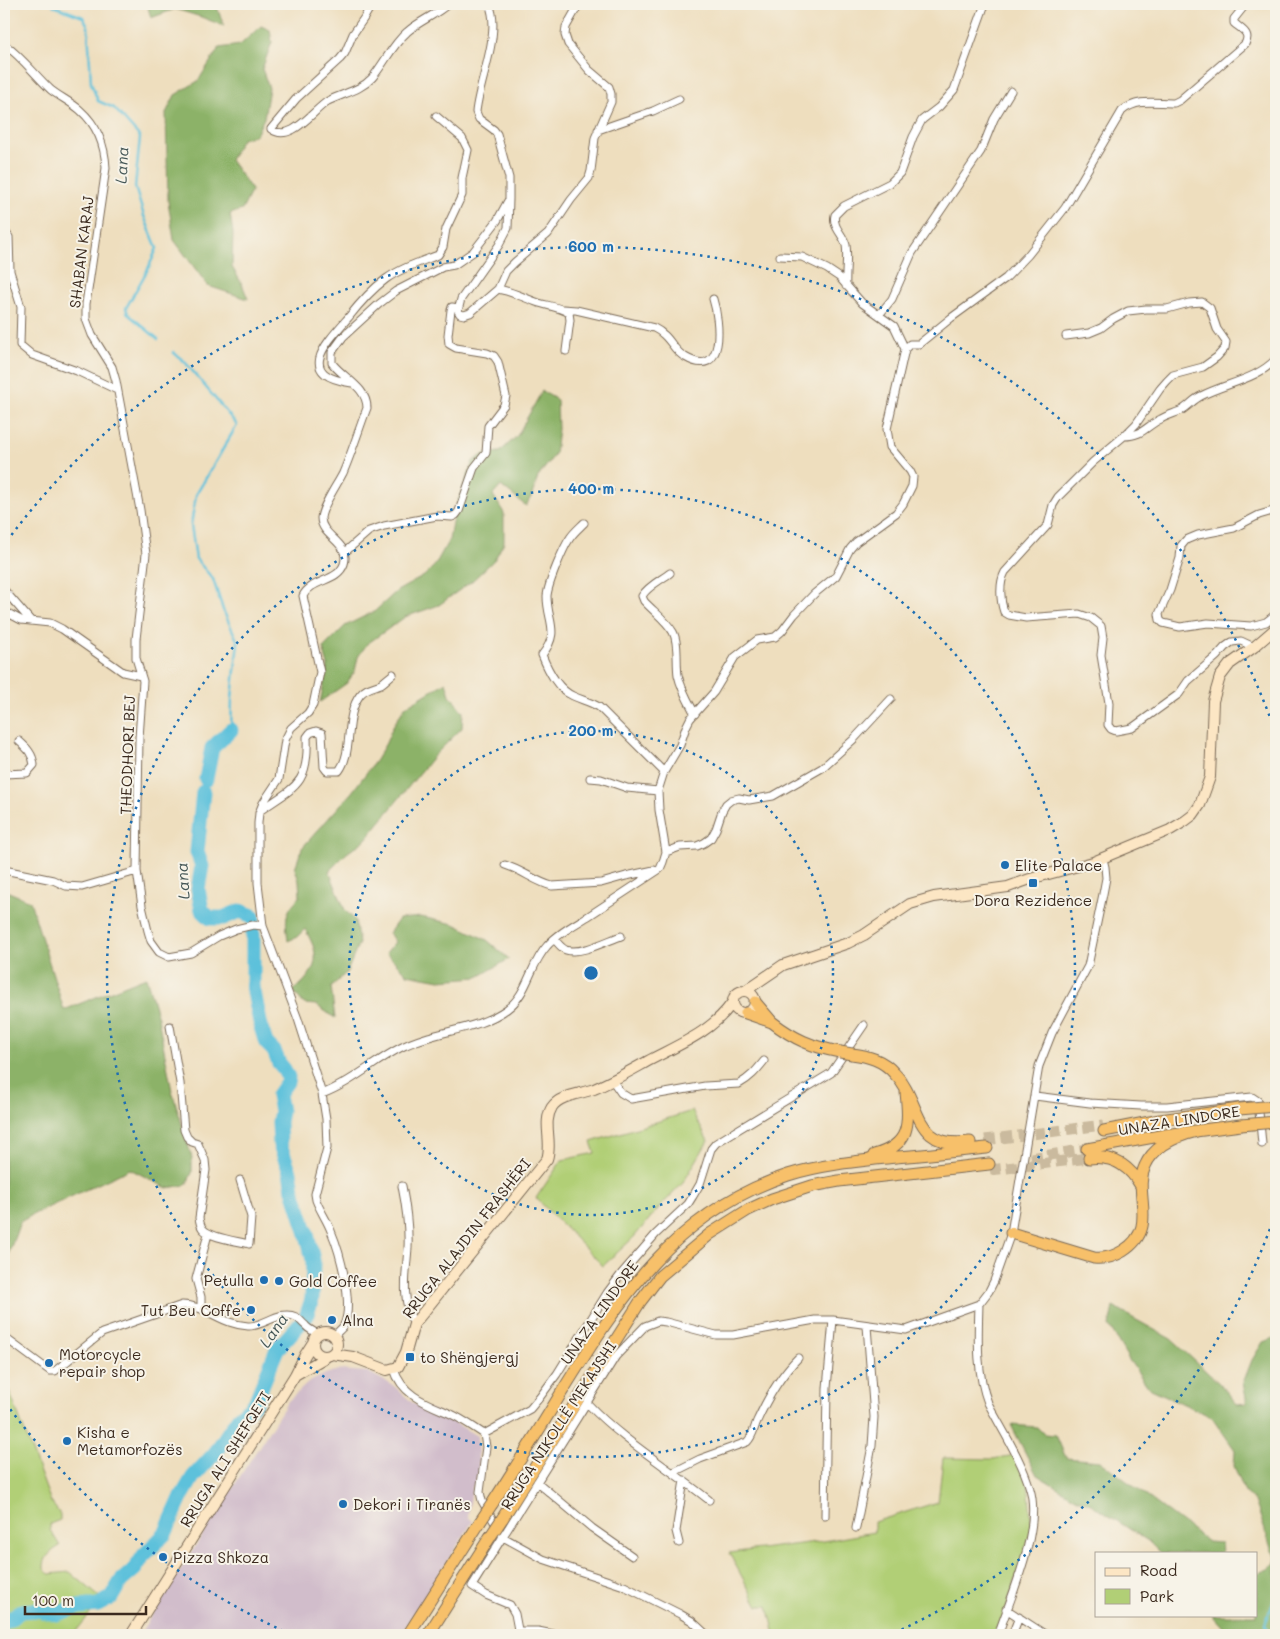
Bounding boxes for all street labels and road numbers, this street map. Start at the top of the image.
street label: SHABAN KARAJ [64,194,98,309]
street label: THEODHORI BEJ [115,694,139,815]
street label: UNAZA LINDORE [1117,1100,1242,1139]
street label: RRUGA ALAJDIN FRASHËRI [397,1154,535,1322]
street label: UNAZA LINDORE [556,1256,643,1368]
street label: RRUGA NIKOLLË MEKAJSHI [496,1336,620,1513]
street label: RRUGA ALI SHEFQETI [175,1387,275,1531]

